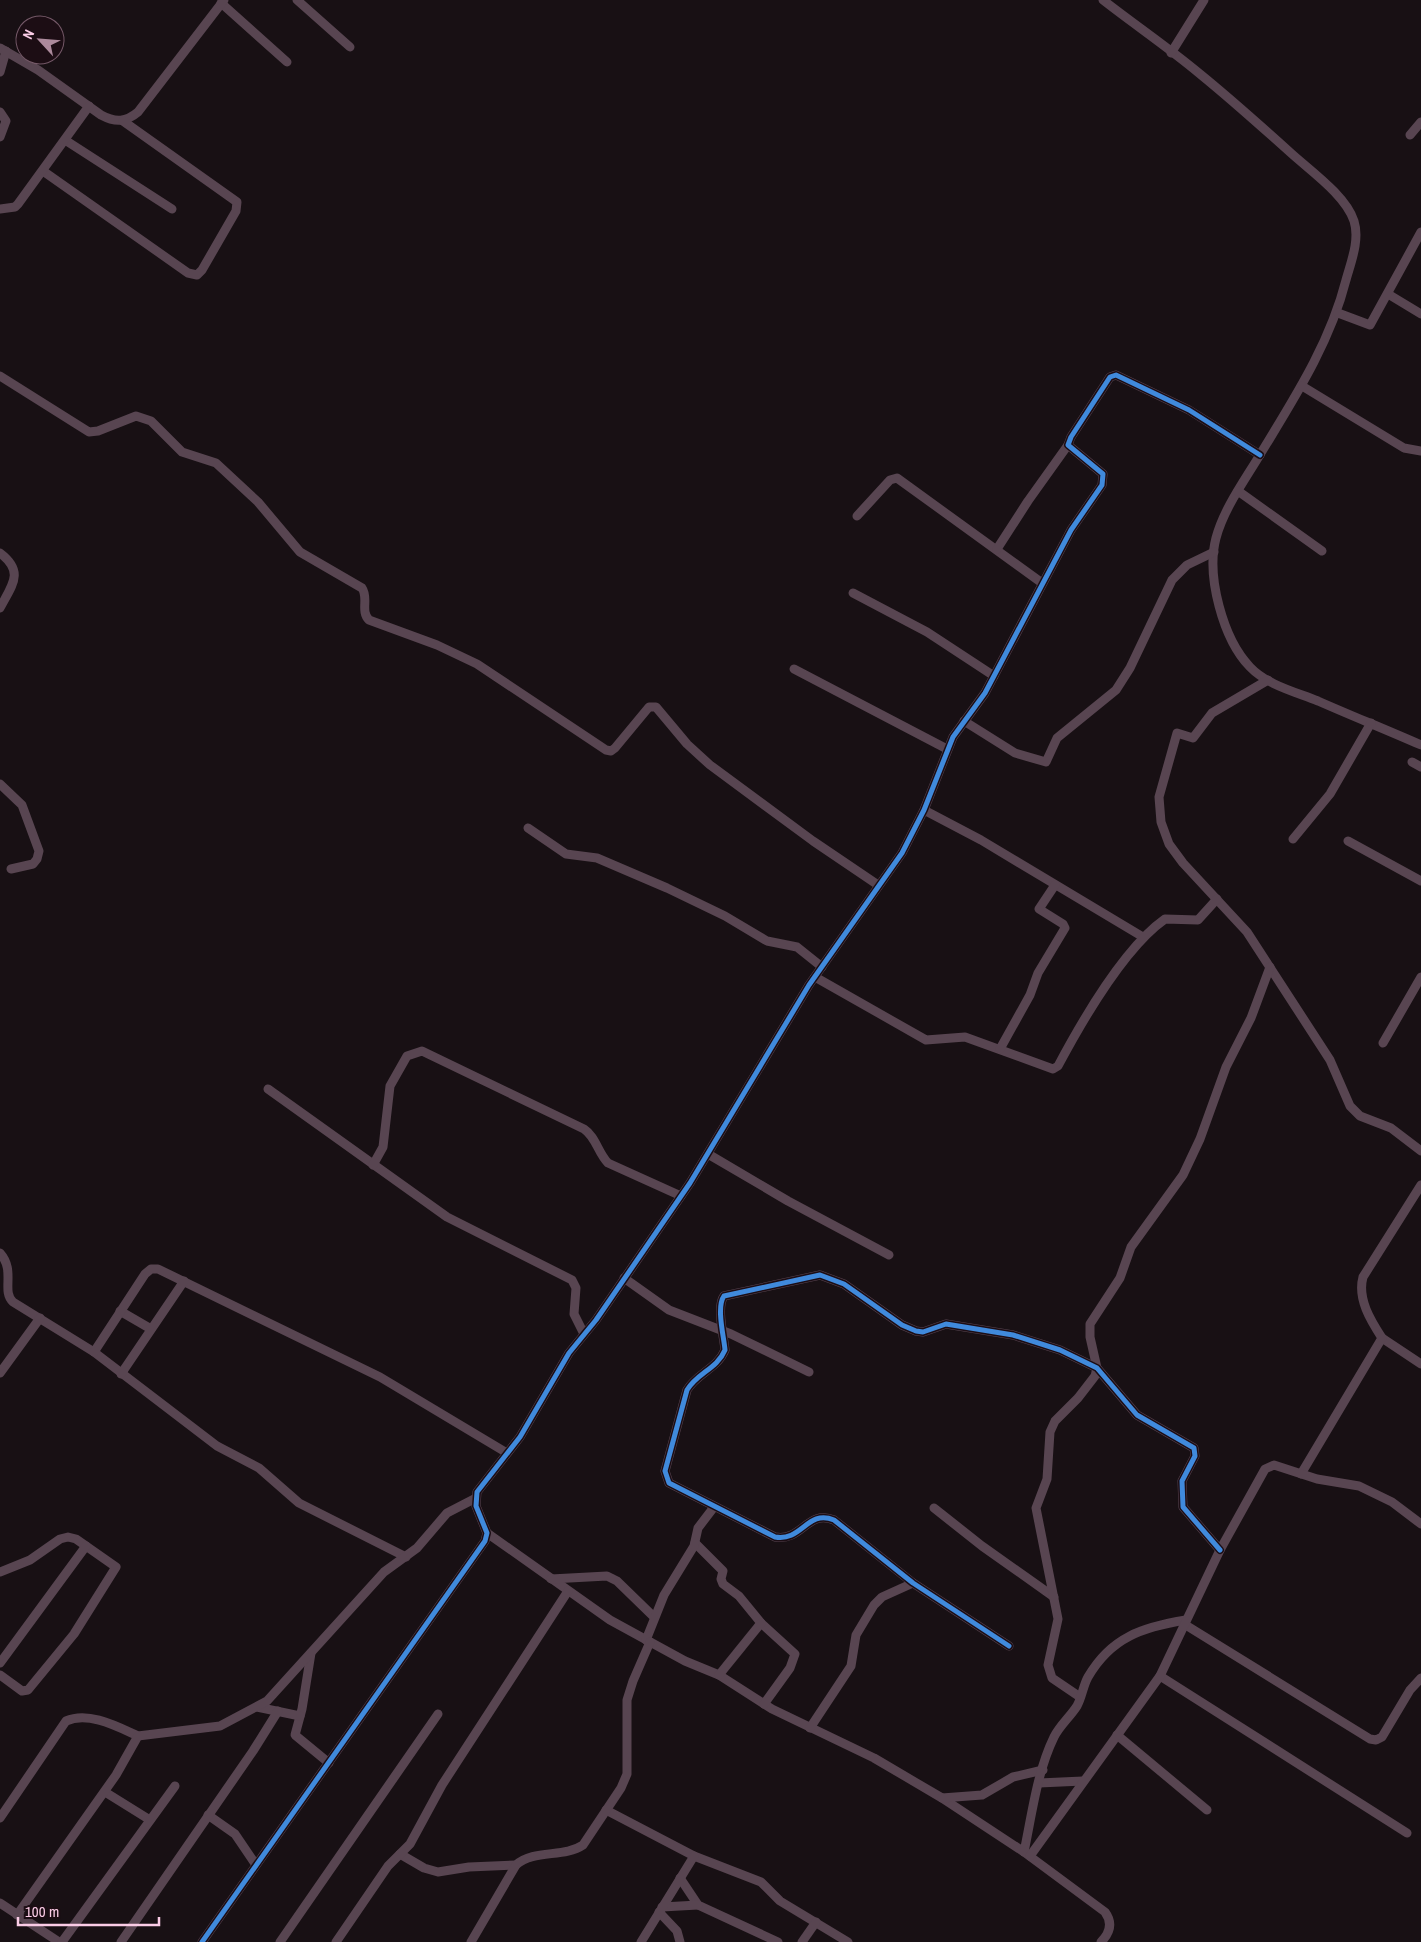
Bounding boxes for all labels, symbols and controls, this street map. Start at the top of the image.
north arrow [15,15,65,65]
text: N [18,27,38,42]
scale bar [18,1894,159,1926]
text: 100 m [25,1901,59,1922]

